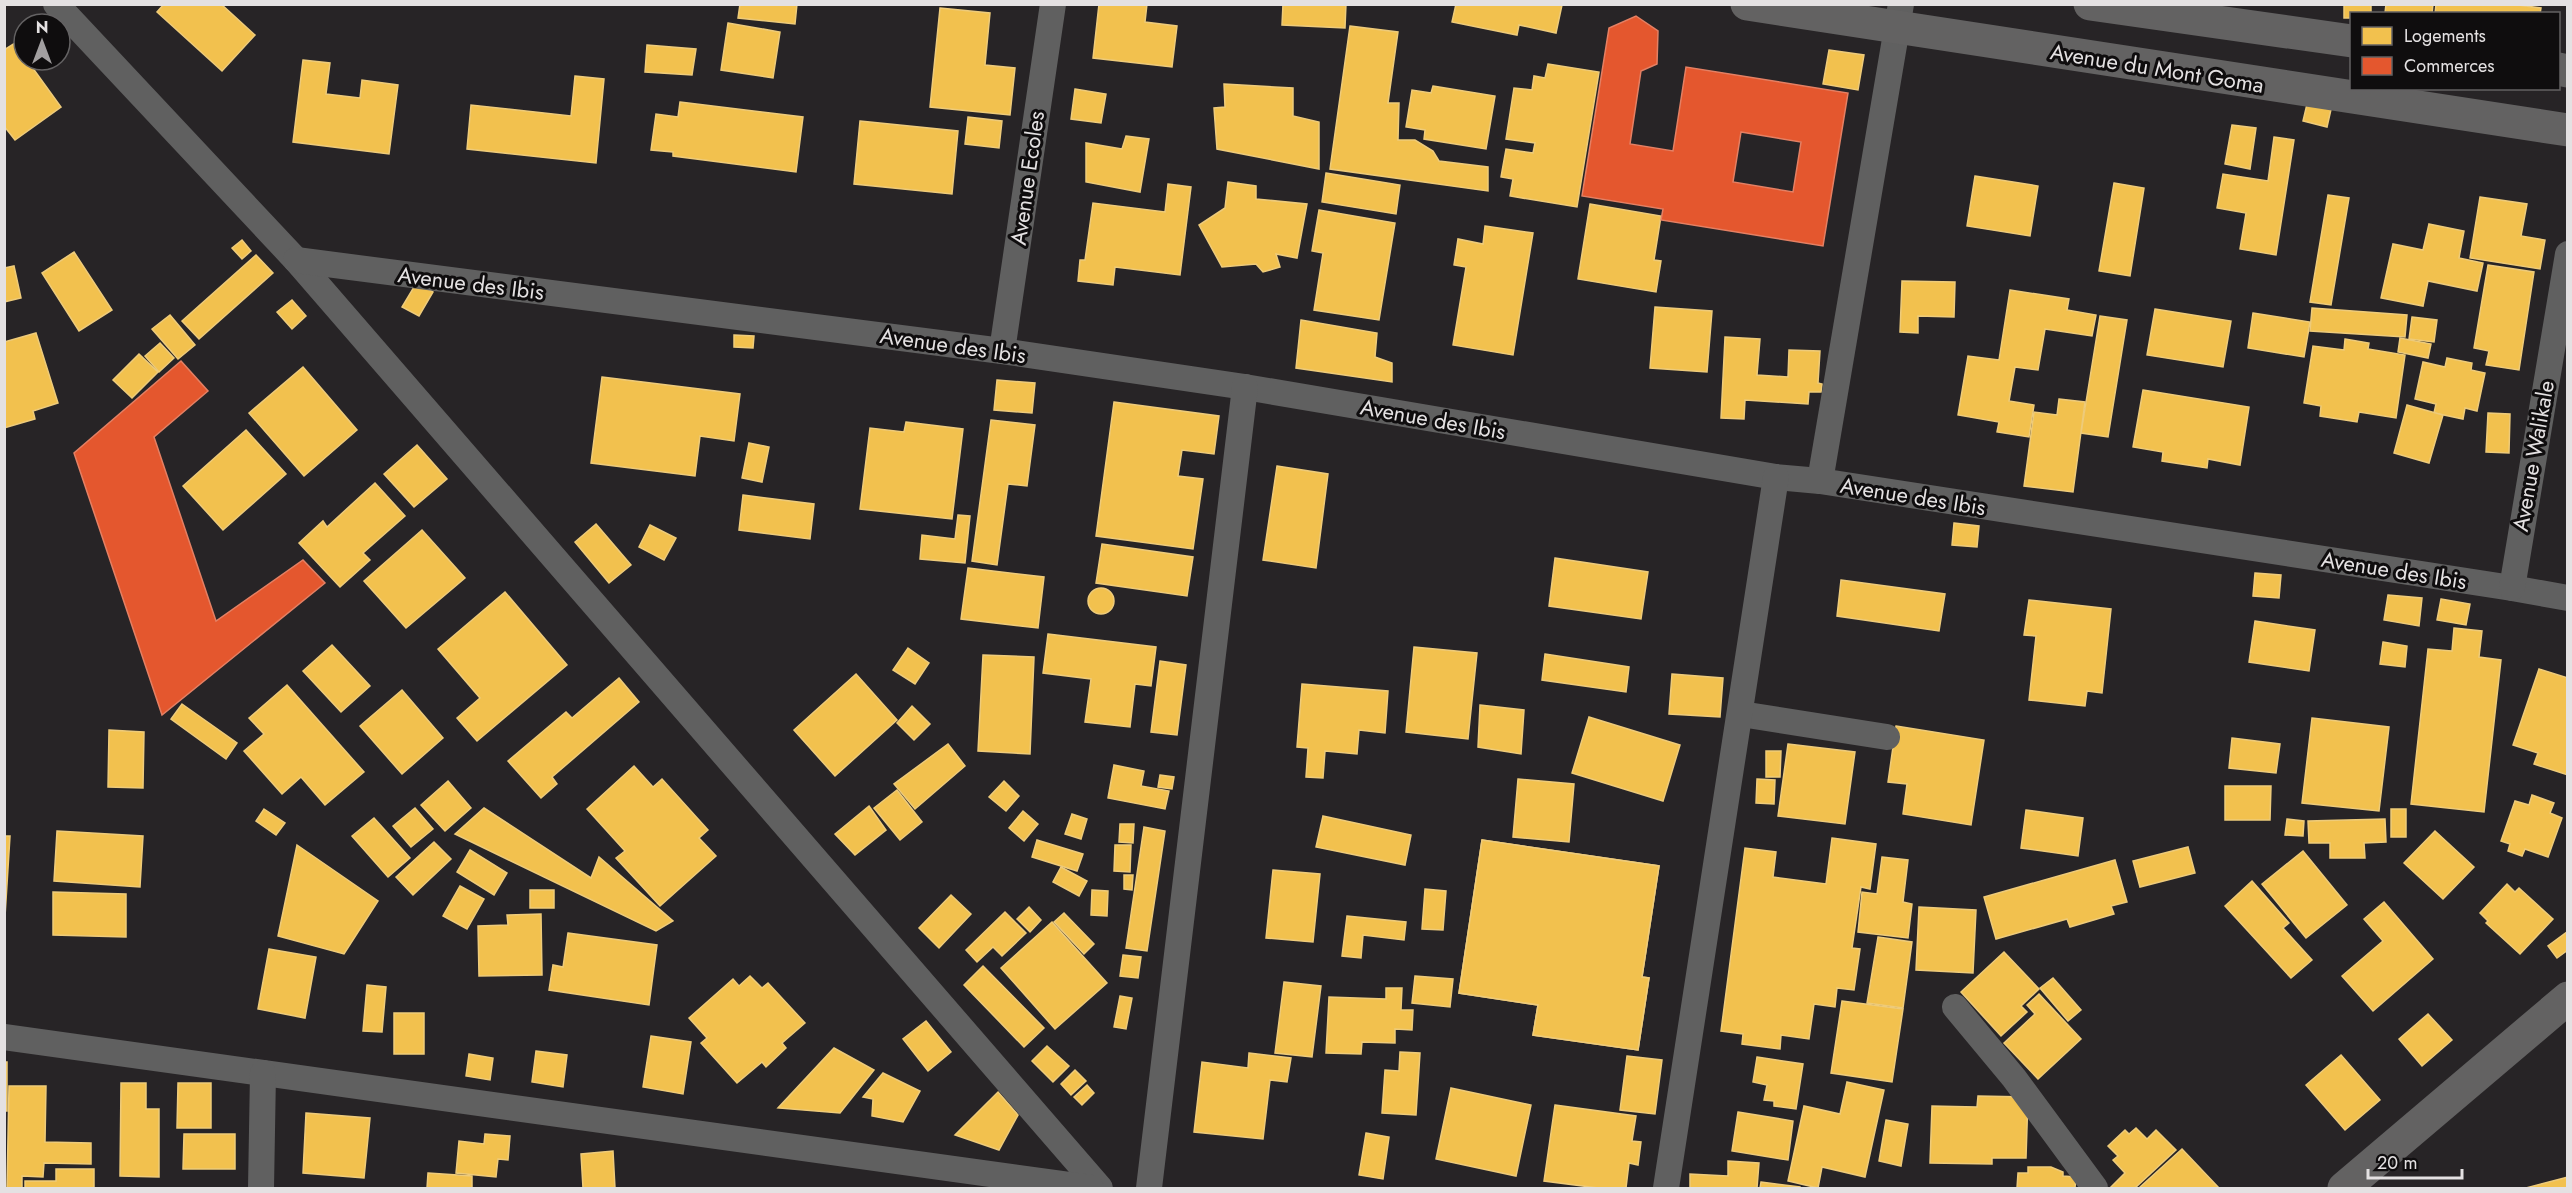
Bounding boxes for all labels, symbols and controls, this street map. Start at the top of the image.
north arrow [12,12,72,72]
legend [2350,12,2560,90]
text: N [36,16,48,39]
text: Logements [2404,23,2486,49]
street label: Avenue du Mont Goma [2048,35,2266,101]
text: Commerces [2404,53,2495,79]
street label: Avenue Ecoles [1002,109,1052,247]
street label: Avenue des Ibis [396,258,546,308]
street label: Avenue des Ibis [878,319,1028,371]
street label: Avenue Walikale [2504,378,2562,534]
street label: Avenue des Ibis [1358,390,1508,448]
street label: Avenue des Ibis [1838,469,1988,523]
street label: Avenue des Ibis [2319,543,2469,597]
scale bar [2368,1142,2462,1180]
text: 20 m [2377,1150,2417,1176]

